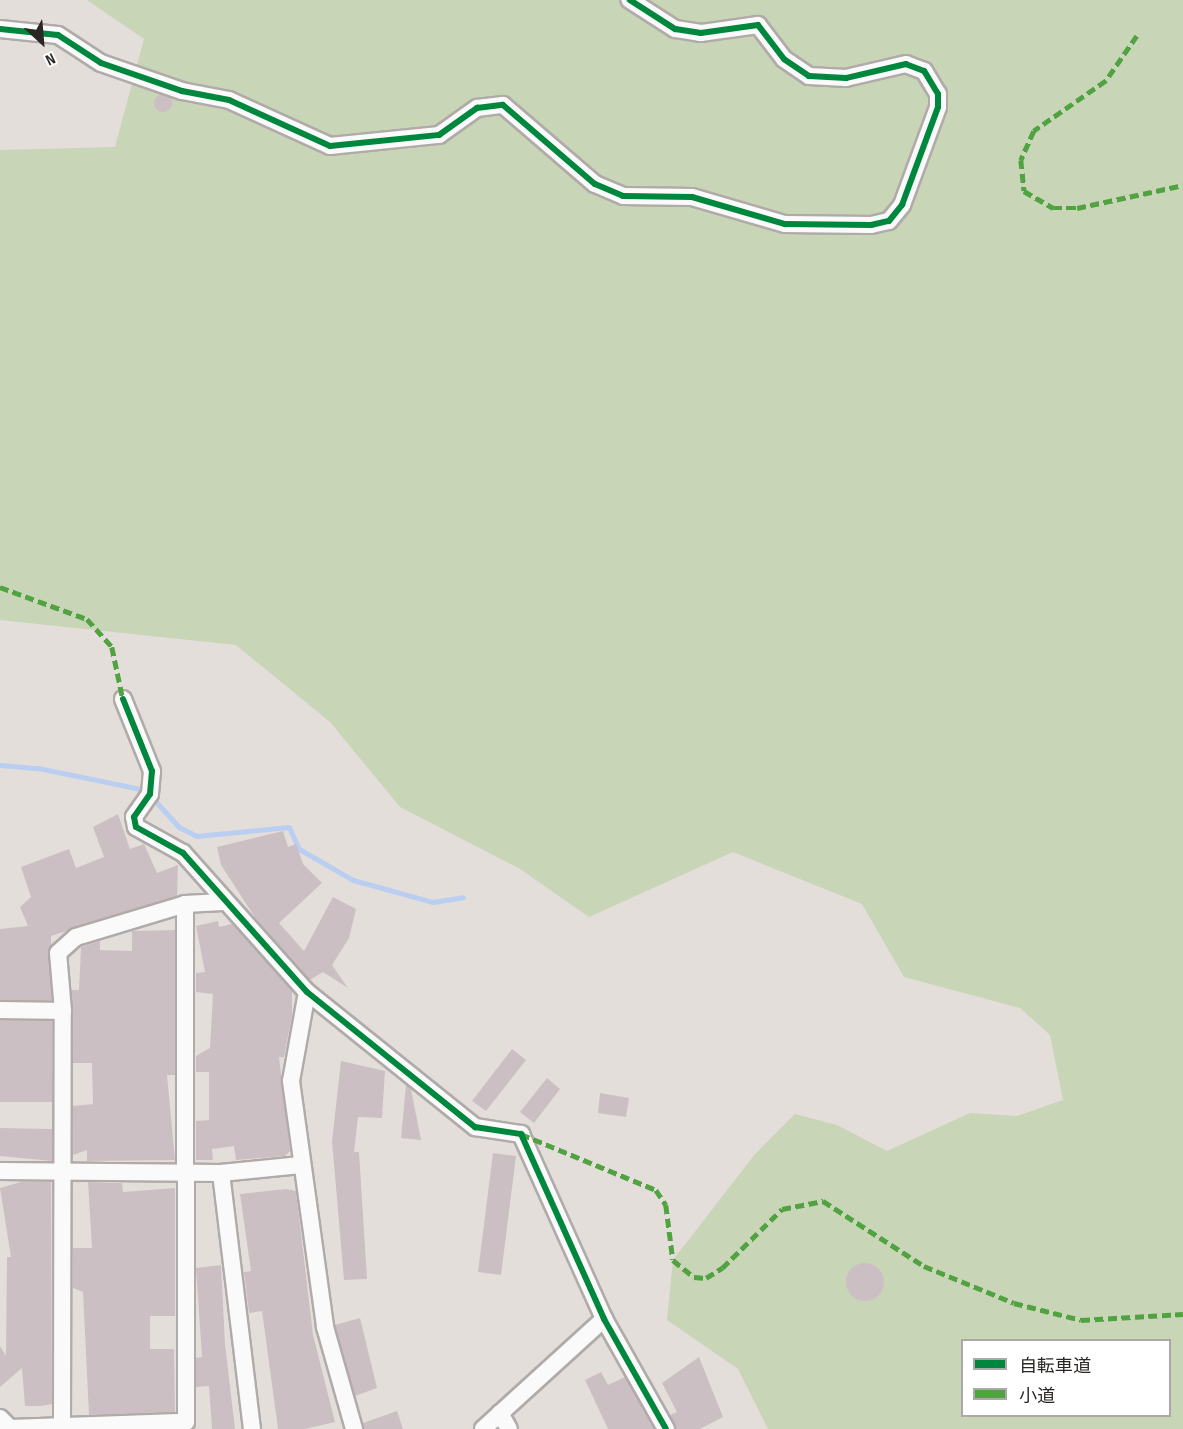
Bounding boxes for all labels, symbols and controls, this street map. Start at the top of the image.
north arrow [12,12,72,72]
text: N [42,48,58,69]
legend [961,1339,1171,1417]
text: 自転車道 [1019,1356,1091,1377]
text: 小道 [1019,1386,1055,1407]

